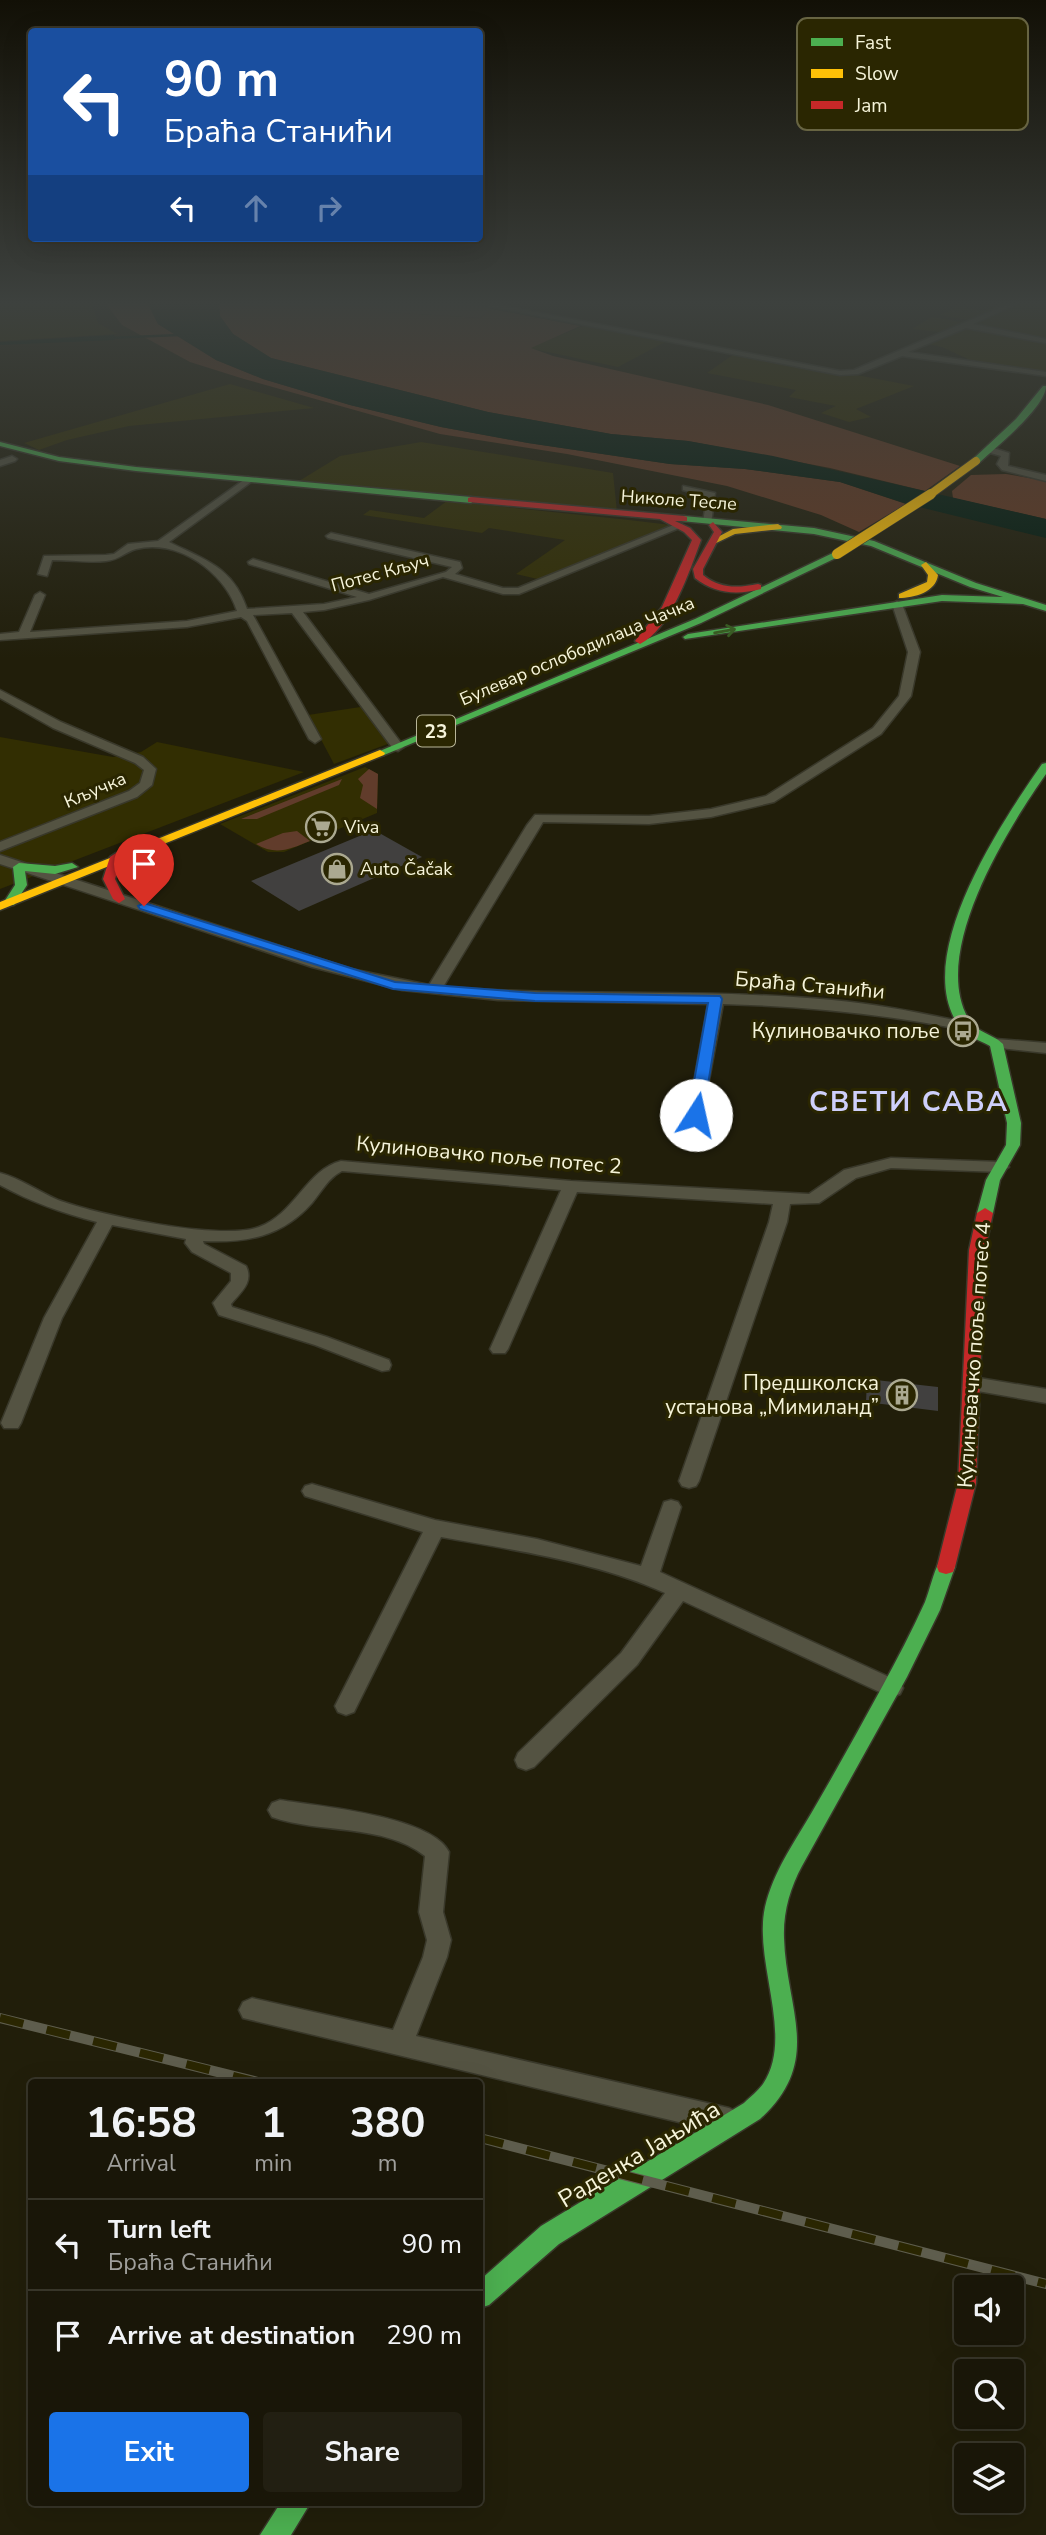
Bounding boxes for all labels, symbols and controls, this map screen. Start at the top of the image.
legend [797,18,1028,130]
text: Fast [855,30,891,56]
text: 90 m [164,46,279,113]
icon: left [49,56,140,147]
text: Slow [855,61,899,87]
text: Jam [854,93,888,119]
text: Браћа Станићи [164,110,393,153]
icon: left [164,189,202,227]
icon: ahead [237,189,275,227]
icon: right [310,189,348,227]
street label: Николе Тесле [620,484,738,516]
street label: Потес Кључ [328,548,432,598]
street label: Булевар ослободилаца Чачка [456,591,698,711]
one-way arrow [713,623,736,637]
road number: 23 [417,716,455,746]
street label: Кључка [60,766,130,814]
supermarket icon: Viva [304,810,338,844]
place label: Viva [343,815,379,839]
pin [114,834,174,906]
icon: arrive [125,845,163,883]
shop icon: Auto Čačak [320,852,354,886]
place label: Auto Čačak [360,857,453,881]
street label: Браћа Станићи [734,965,886,1005]
bus stop icon: Кулиновачко поље [946,1014,980,1048]
place label: Кулиновачко поље [752,1017,940,1045]
position arrow [659,1078,733,1152]
district label: СВЕТИ САВА [809,1083,1009,1121]
street label: Кулиновачко поље потес 2 [355,1129,623,1181]
street label: Кулиновачко поље потес 4 [951,1221,997,1489]
place label: Предшколска установа „Мимиланд” [665,1369,879,1421]
building icon: Предшколска установа „Мимиланд” [885,1378,919,1412]
street label: Раденка Јањића [552,2093,726,2215]
text: 16:58 [86,2095,197,2152]
text: 1 [261,2095,286,2152]
text: 380 [350,2095,425,2152]
text: Arrival [107,2148,176,2179]
text: min [254,2148,292,2179]
text: m [378,2148,398,2179]
text: Turn left [108,2212,211,2247]
icon: left [49,2226,87,2264]
text: 90 m [402,2227,462,2262]
text: Браћа Станићи [108,2247,273,2278]
map controls [954,2275,1024,2513]
button: sound [954,2275,1024,2345]
icon: arrive [49,2317,87,2355]
text: Arrive at destination [108,2318,355,2353]
text: 290 m [386,2318,462,2353]
button: search [954,2359,1024,2429]
button: Exit [49,2412,249,2492]
button: Share [263,2412,462,2492]
button: layers [954,2443,1024,2513]

